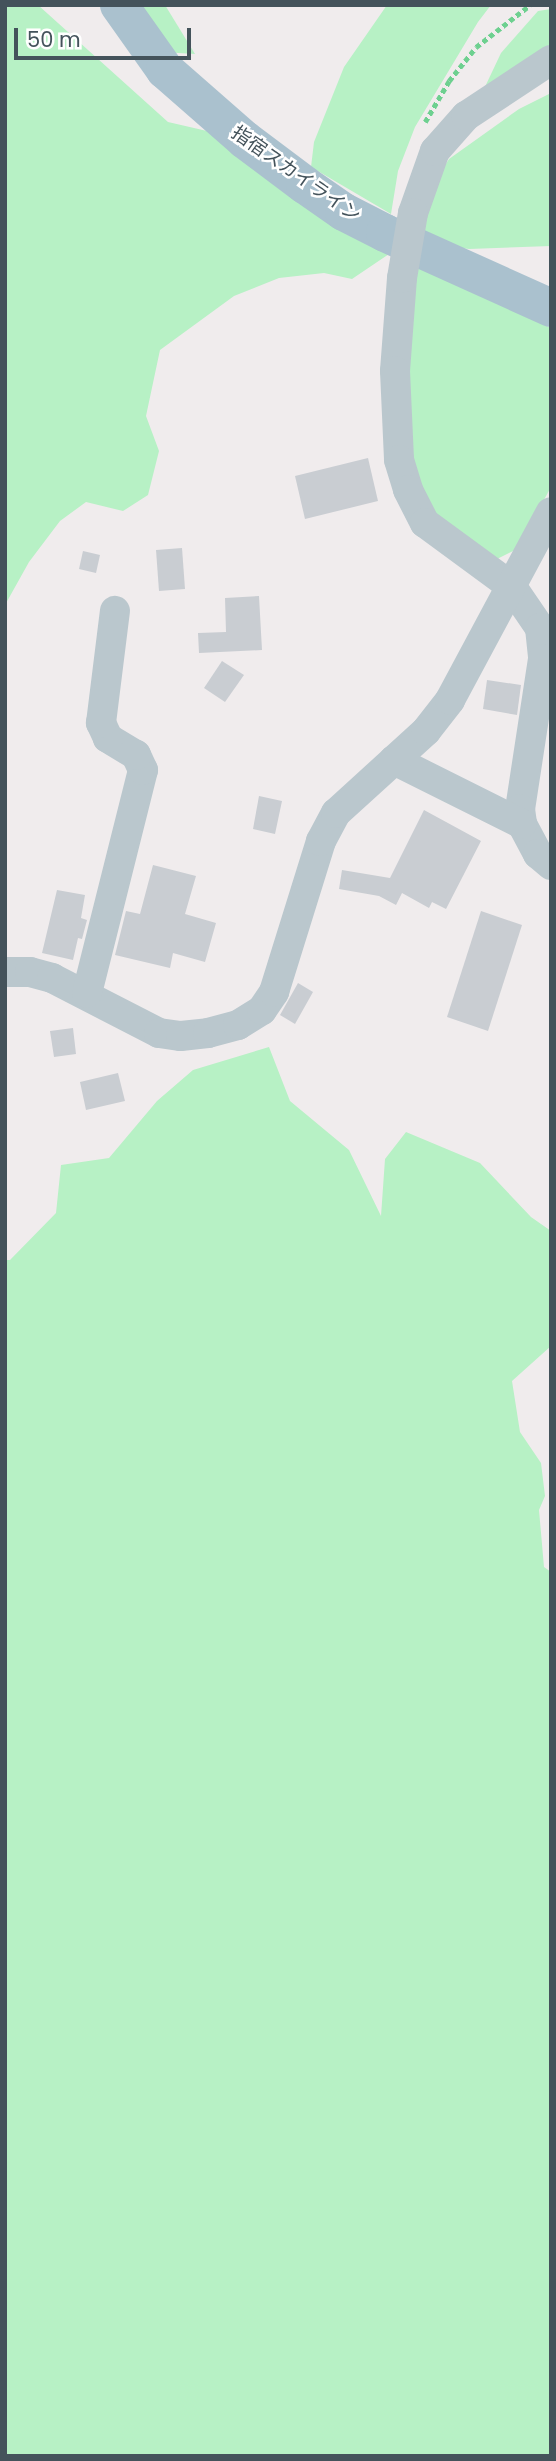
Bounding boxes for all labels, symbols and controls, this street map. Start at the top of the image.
scale bar [18,14,194,58]
text: 50 m [27,25,81,54]
street label: 指宿スカイライン [227,121,365,227]

